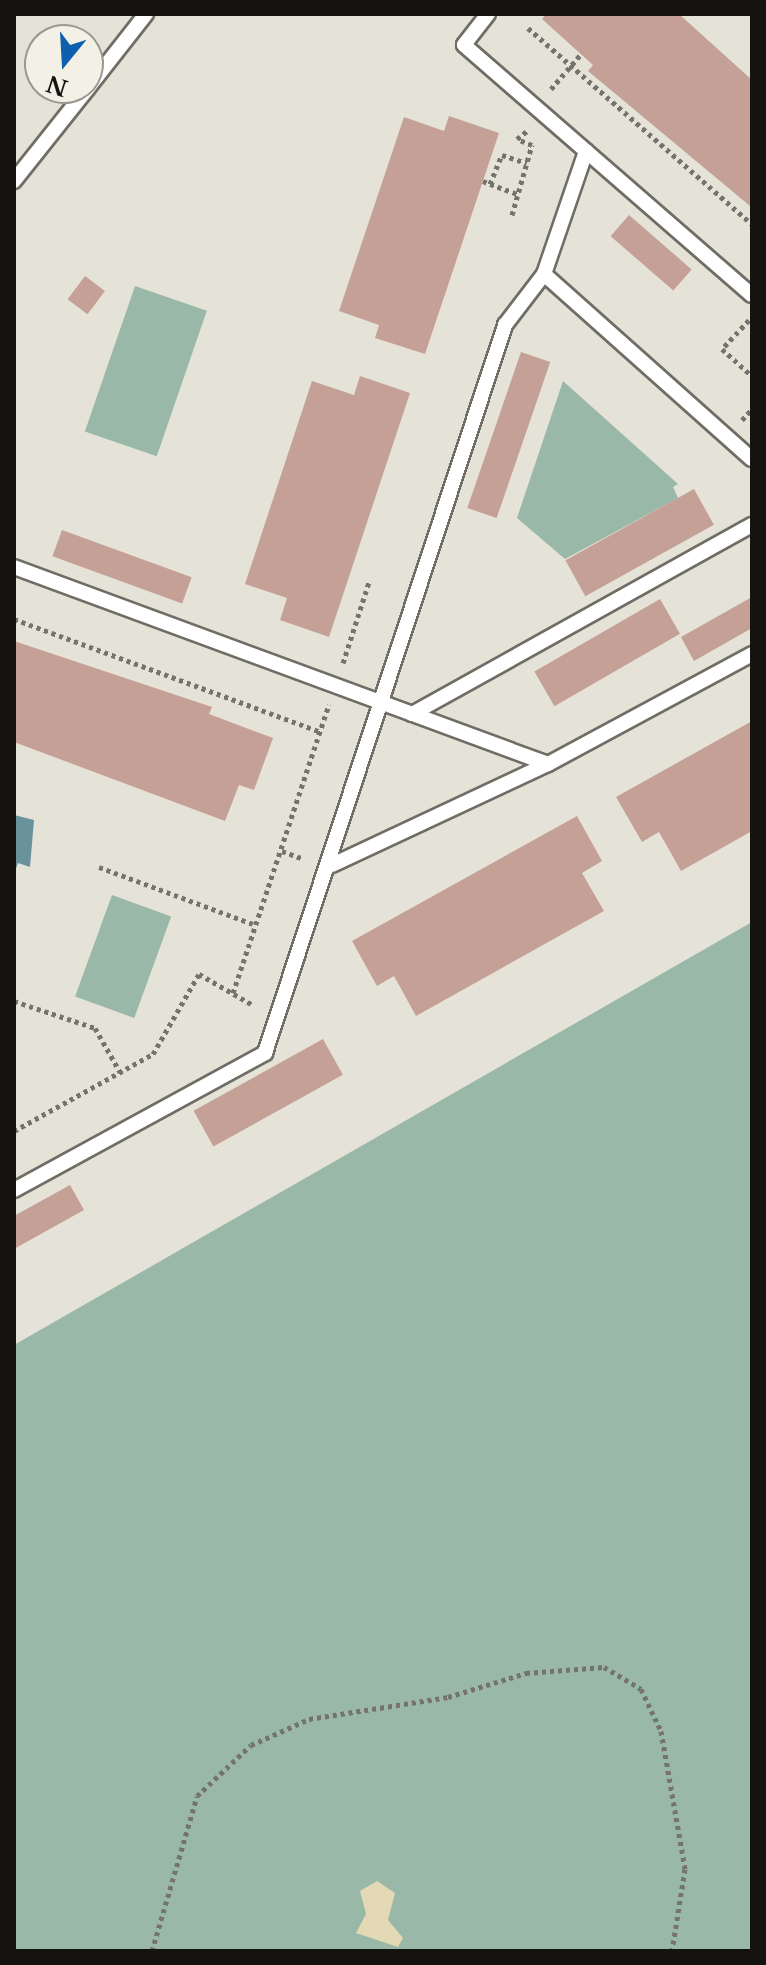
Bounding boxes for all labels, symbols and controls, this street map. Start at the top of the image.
north arrow [24,24,104,104]
text: N [43,69,71,101]

